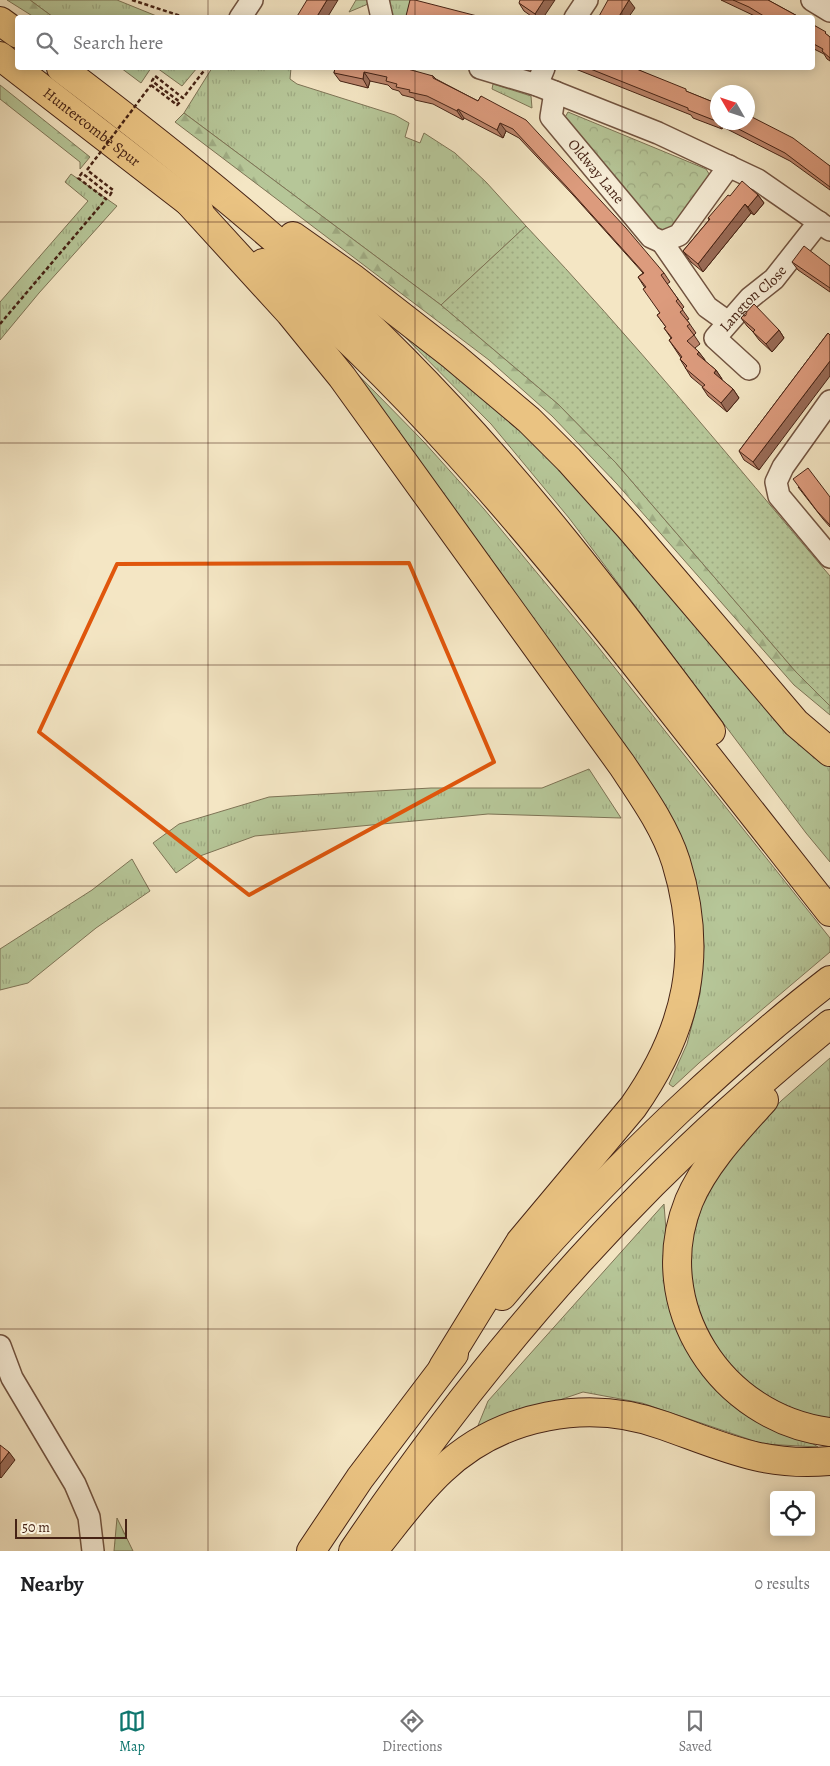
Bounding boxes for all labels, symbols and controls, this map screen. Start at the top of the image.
search box [15,15,815,70]
icon: search [33,29,61,57]
text: Search here [73,30,163,56]
street label: Huntercombe Spur [39,83,145,171]
north arrow [710,85,755,130]
street label: Oldway Lane [563,135,629,208]
street label: Langton Close [715,261,791,336]
map controls [770,1491,815,1536]
button: locate [770,1491,815,1536]
scale bar [15,1516,128,1539]
text: 50 m [22,1518,50,1537]
text: Nearby [20,1570,83,1598]
text: 0 results [754,1573,810,1595]
tab: Map [118,1707,146,1756]
tab: Directions [382,1707,442,1756]
tab: Saved [679,1707,712,1756]

